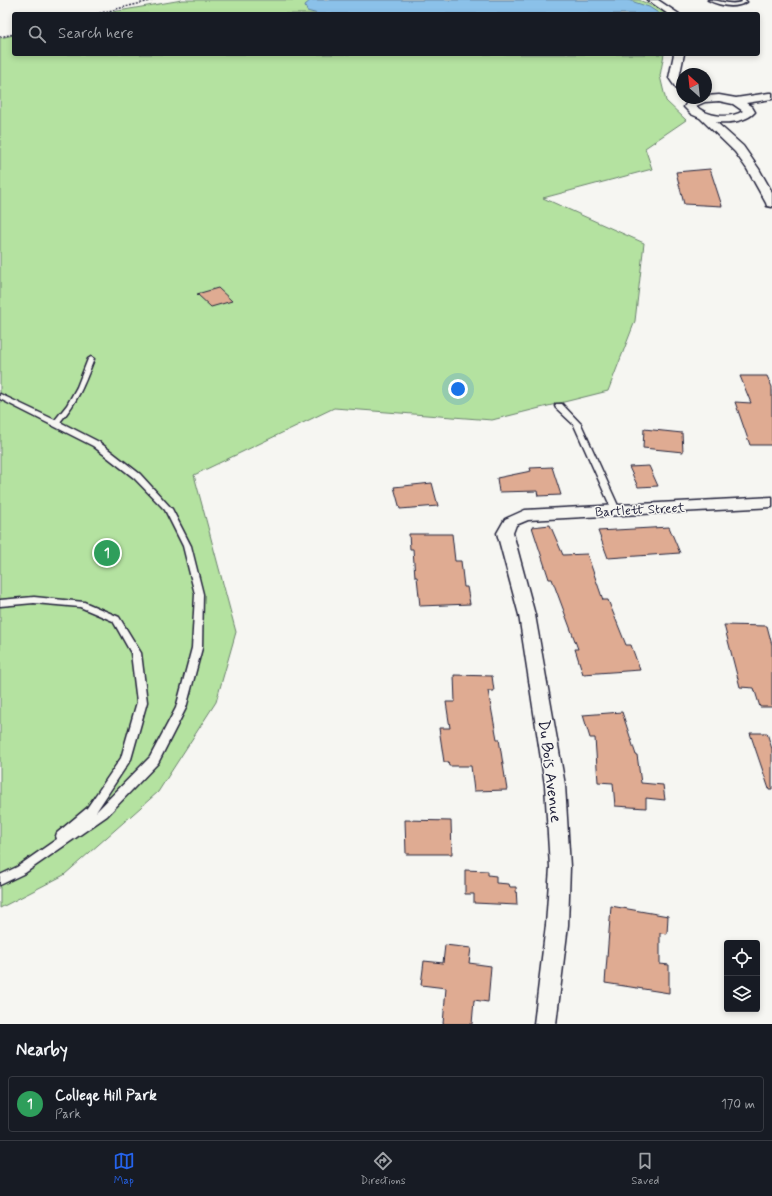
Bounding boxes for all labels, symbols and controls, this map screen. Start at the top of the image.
search box [12,12,760,56]
icon: search [26,23,48,45]
text: Search here [58,24,134,44]
north arrow [676,68,712,104]
your location [448,379,468,399]
street label: Bartlett Street [595,500,686,521]
pin: 1 [94,538,120,568]
street label: Du Bois Avenue [533,719,566,824]
map controls [724,940,760,1012]
button: locate [724,940,760,976]
button: layers [724,976,760,1012]
text: Nearby [16,1039,68,1061]
text: College Hill Park [55,1086,157,1106]
text: 1 [27,1096,33,1113]
text: 170 m [721,1096,755,1113]
text: Park [55,1106,81,1123]
tab: Map [113,1150,135,1188]
tab: Directions [360,1150,406,1188]
tab: Saved [631,1150,659,1188]

